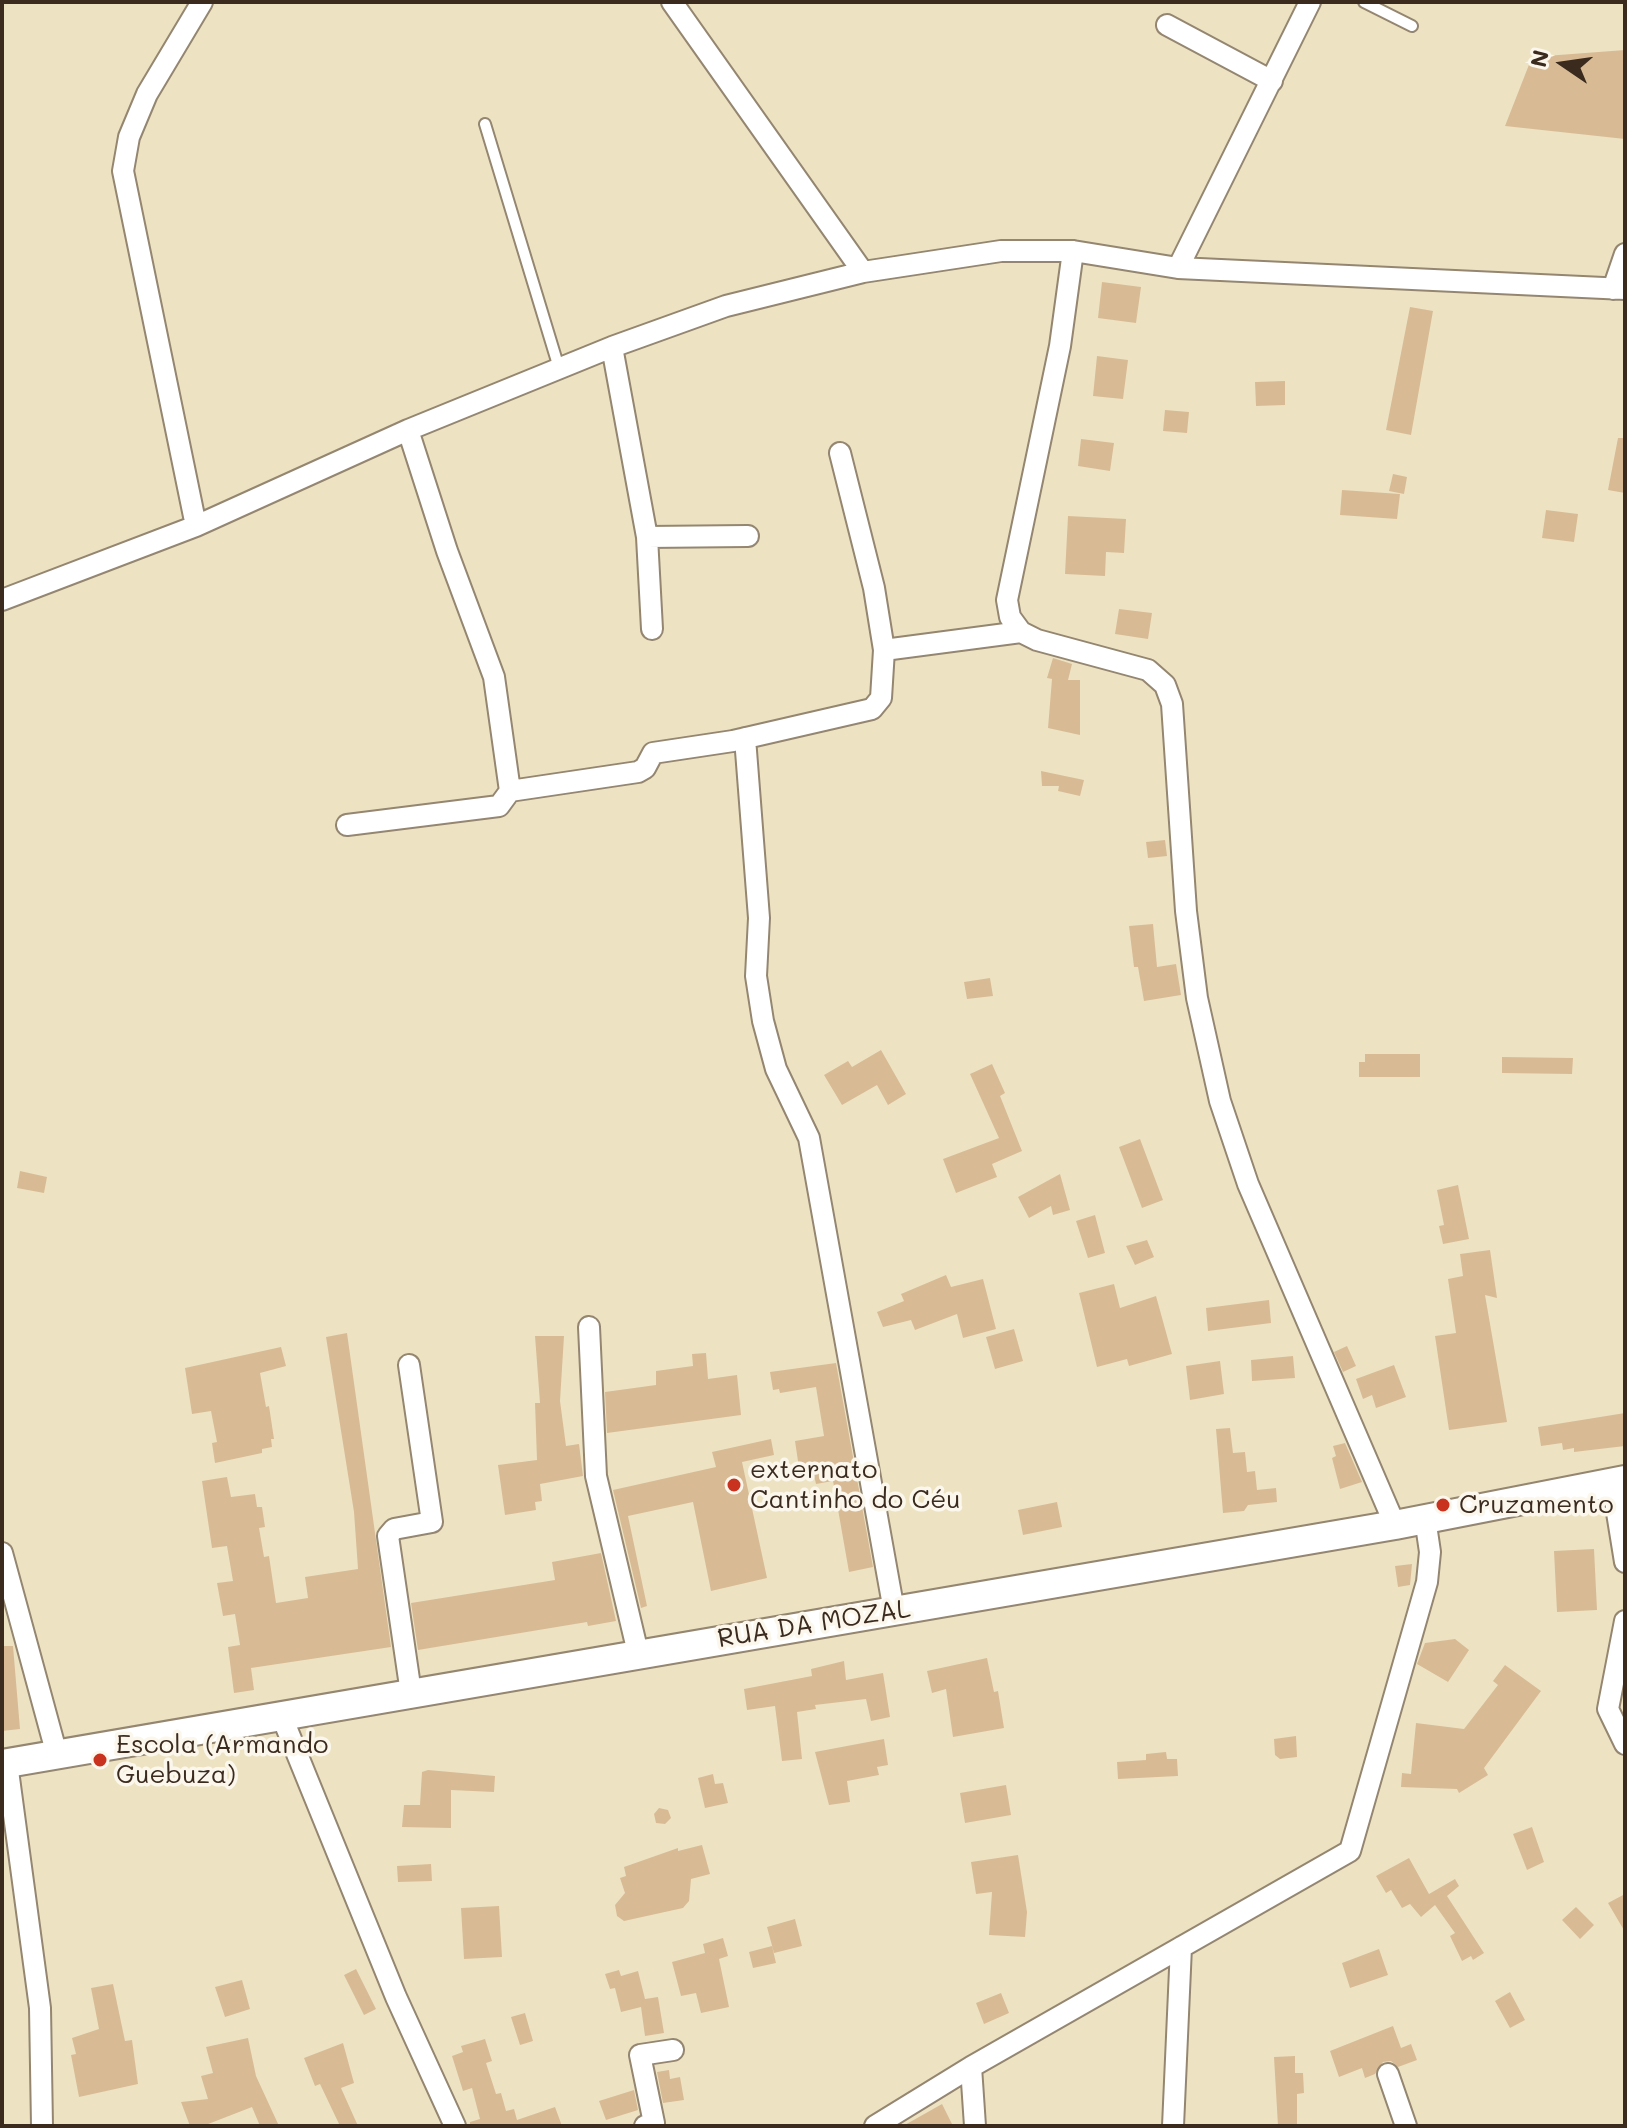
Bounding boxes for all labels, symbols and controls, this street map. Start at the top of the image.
north arrow [1523,24,1603,104]
text: N [1523,47,1555,70]
place label: externato Cantinho do Céu [750,1454,960,1516]
marker: externato Cantinho do Céu [725,1476,743,1494]
place label: Cruzamento [1459,1489,1614,1521]
marker: Cruzamento [1434,1496,1452,1514]
street label: RUA DA MOZAL [715,1593,913,1655]
place label: Escola (Armando Guebuza) [116,1729,328,1790]
marker: Escola (Armando Guebuza) [91,1751,109,1769]

